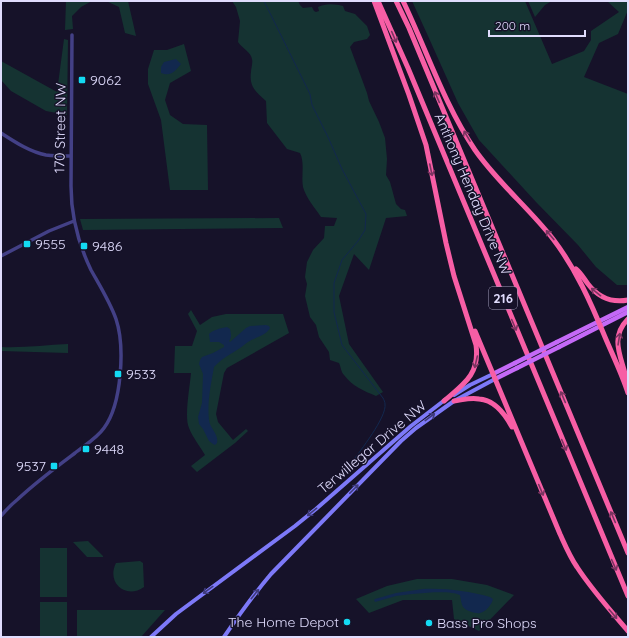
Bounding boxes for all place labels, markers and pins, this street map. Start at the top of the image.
place label: 9062 [90,71,122,89]
marker: 9062 [77,75,87,85]
place label: 9555 [35,235,66,253]
place label: 9486 [92,237,123,255]
marker: 9555 [22,239,32,249]
marker: 9486 [79,241,89,251]
place label: 9533 [126,365,156,383]
marker: 9533 [113,369,123,379]
place label: 9448 [94,440,124,458]
marker: 9448 [81,444,91,454]
place label: 9537 [16,457,46,475]
marker: 9537 [49,461,59,471]
place label: The Home Depot [228,613,339,631]
place label: Bass Pro Shops [437,614,537,632]
marker: The Home Depot [342,617,352,627]
marker: Bass Pro Shops [424,618,434,628]

